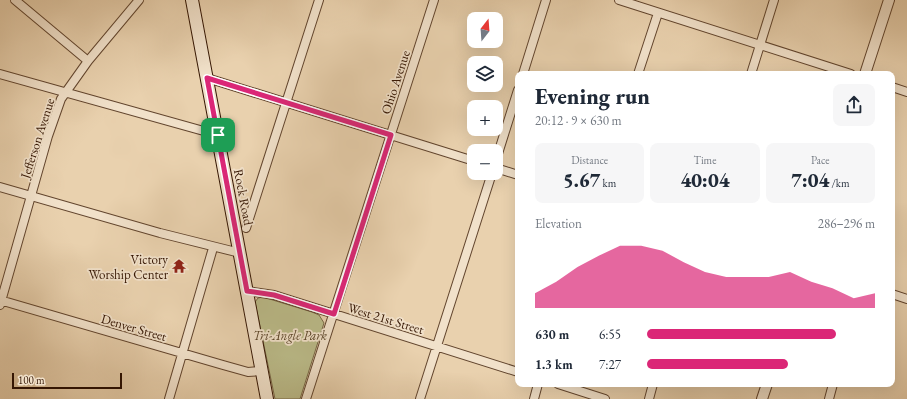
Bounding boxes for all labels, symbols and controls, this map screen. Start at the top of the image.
north arrow [467,12,503,48]
map controls [467,12,503,180]
street label: Ohio Avenue [377,48,414,116]
button: layers [467,56,503,92]
text: Evening run [535,82,650,111]
button: share [833,84,875,126]
street label: Jefferson Avenue [16,96,58,181]
button: + [467,100,503,136]
text: 20:12 · 9 × 630 m [535,112,622,129]
pin [201,118,235,152]
icon: arrive [207,124,229,146]
button: − [467,144,503,180]
text: Distance [571,153,608,167]
text: Time [694,153,716,167]
text: Pace [811,153,830,167]
text: 5.67 [563,167,600,193]
text: 40:04 [681,167,729,193]
text: 7:04 [791,167,829,193]
street label: Rock Road [230,168,257,227]
text: km [600,176,616,190]
text: /km [829,176,850,190]
text: Elevation [535,215,582,232]
text: 286–296 m [818,215,875,232]
place label: Victory Worship Center [89,251,169,283]
temple icon: Victory Worship Center [171,258,187,274]
street label: West 21st Street [346,299,426,338]
street label: Denver Street [99,310,169,345]
text: 630 m [535,326,569,343]
text: 6:55 [599,326,621,343]
park label: Tri-Angle Park [253,327,327,344]
text: 1.3 km [535,356,573,373]
text: 7:27 [599,356,621,373]
scale bar [12,371,122,390]
text: 100 m [18,373,45,387]

